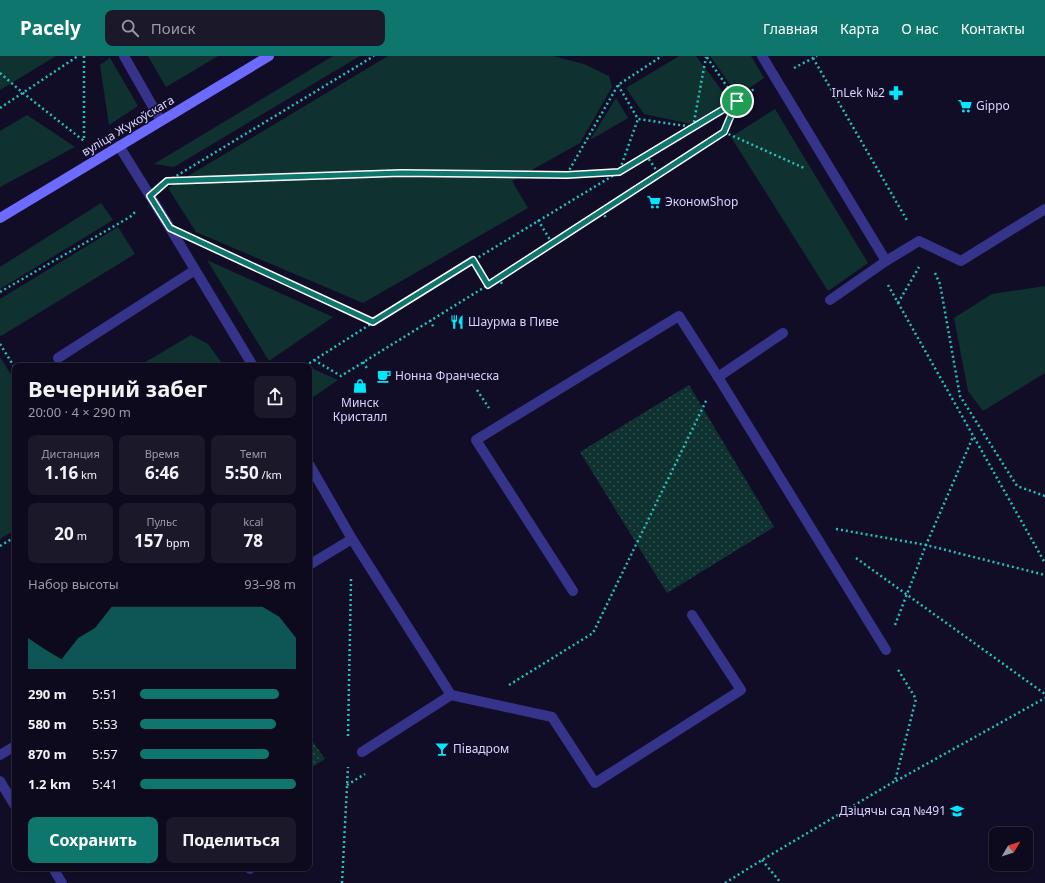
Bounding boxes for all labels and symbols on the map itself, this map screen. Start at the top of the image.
pin [720,84,754,118]
place label: InLek №2 [832,84,885,101]
pharmacy icon: InLek №2 [888,85,904,101]
street label: вуліца Жукоўскага [78,91,177,160]
place label: Gippo [976,97,1010,114]
supermarket icon: Gippo [957,98,973,114]
place label: ЭкономShop [665,193,738,210]
supermarket icon: ЭкономShop [646,194,662,210]
place label: Шаурма в Пиве [468,313,559,330]
restaurant icon: Шаурма в Пиве [449,314,465,330]
place label: Нонна Франческа [395,367,499,384]
cafe icon: Нонна Франческа [376,368,392,384]
shop icon: Минск Кристалл [352,378,368,394]
place label: Минск Кристалл [333,394,387,425]
place label: Пiвадром [453,740,509,757]
bar icon: Пiвадром [434,741,450,757]
place label: Дзіцячы сад №491 [839,802,946,819]
school or university icon: Дзіцячы сад №491 [949,803,965,819]
north arrow [989,827,1033,871]

